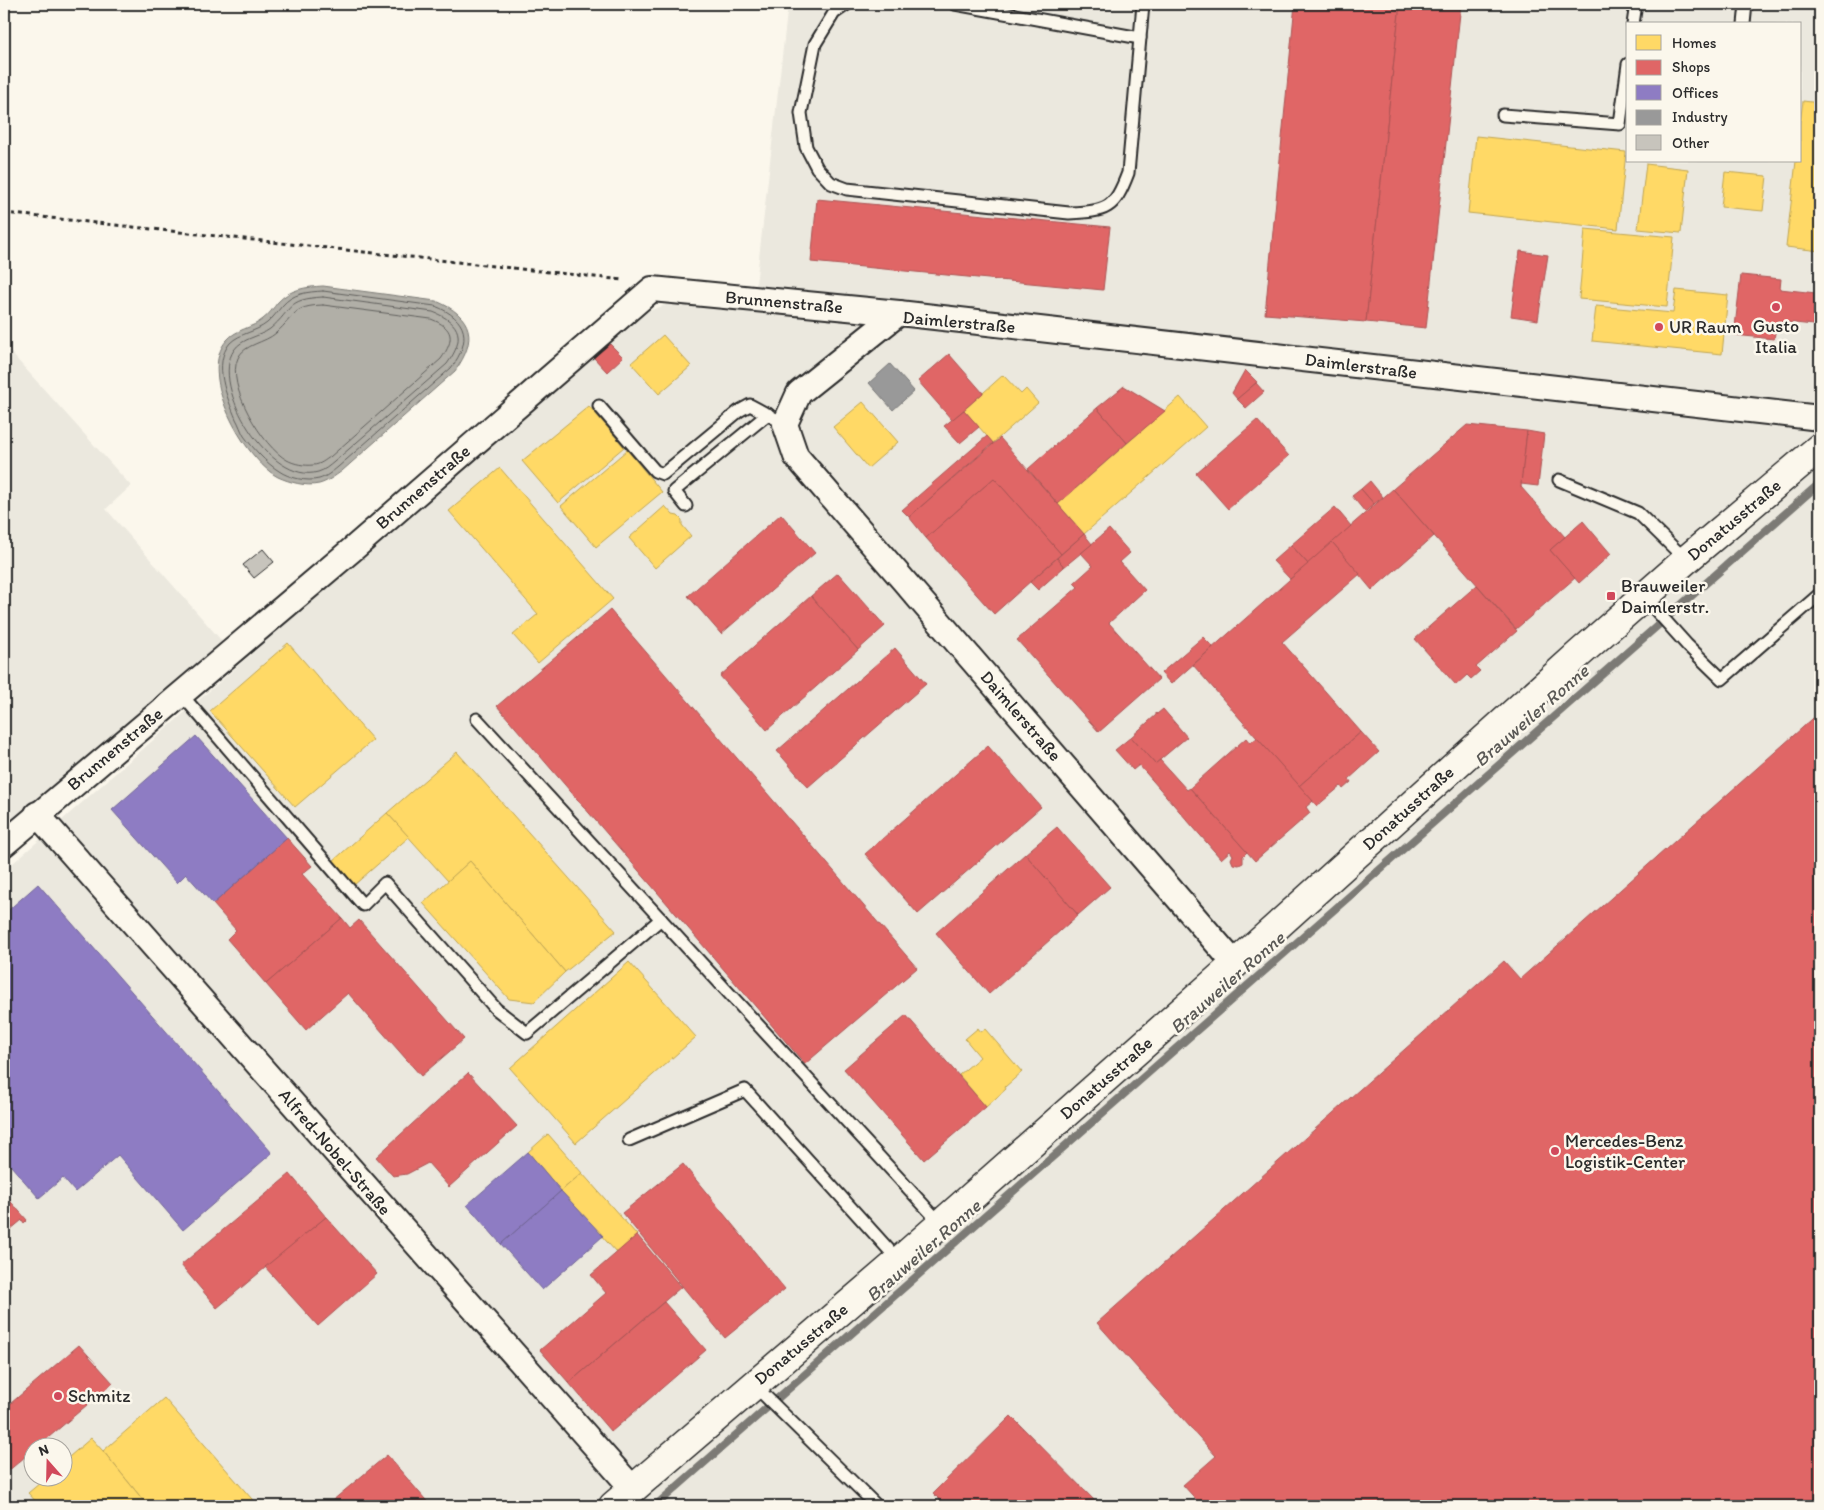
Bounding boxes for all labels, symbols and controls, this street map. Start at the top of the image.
legend [1626,22,1802,162]
text: Homes [1672,34,1717,52]
text: Shops [1672,58,1711,76]
text: Offices [1672,84,1719,102]
text: Industry [1672,108,1728,126]
text: Other [1672,134,1709,152]
street label: Brunnenstraße [724,286,844,318]
marker: Gusto Italia [1770,301,1782,313]
street label: Daimlerstraße [902,306,1016,338]
place label: Gusto Italia [1753,315,1799,358]
place label: UR Raum [1669,316,1741,338]
marker: UR Raum [1653,321,1665,333]
street label: Daimlerstraße [1304,348,1418,384]
street label: Brunnenstraße [371,440,475,534]
street label: Donatusstraße [1683,474,1785,566]
place label: Brauweiler Daimlerstr. [1621,575,1709,618]
marker: Brauweiler Daimlerstr. [1605,590,1617,602]
water label: Brauweiler Ronne [1469,659,1594,771]
street label: Daimlerstraße [976,666,1066,766]
street label: Brunnenstraße [63,703,167,795]
street label: Donatusstraße [1358,761,1458,855]
water label: Brauweiler Ronne [1165,926,1290,1038]
street label: Donatusstraße [1055,1032,1157,1124]
street label: Alfred-Nobel-Straße [274,1084,396,1220]
place label: Mercedes-Benz Logistik-Center [1565,1130,1686,1173]
marker: Mercedes-Benz Logistik-Center [1549,1145,1561,1157]
water label: Brauweiler Ronne [861,1194,986,1306]
street label: Donatusstraße [750,1298,852,1390]
place label: Schmitz [68,1385,130,1407]
marker: Schmitz [52,1390,64,1402]
north arrow [22,1438,72,1488]
text: N [36,1441,51,1460]

